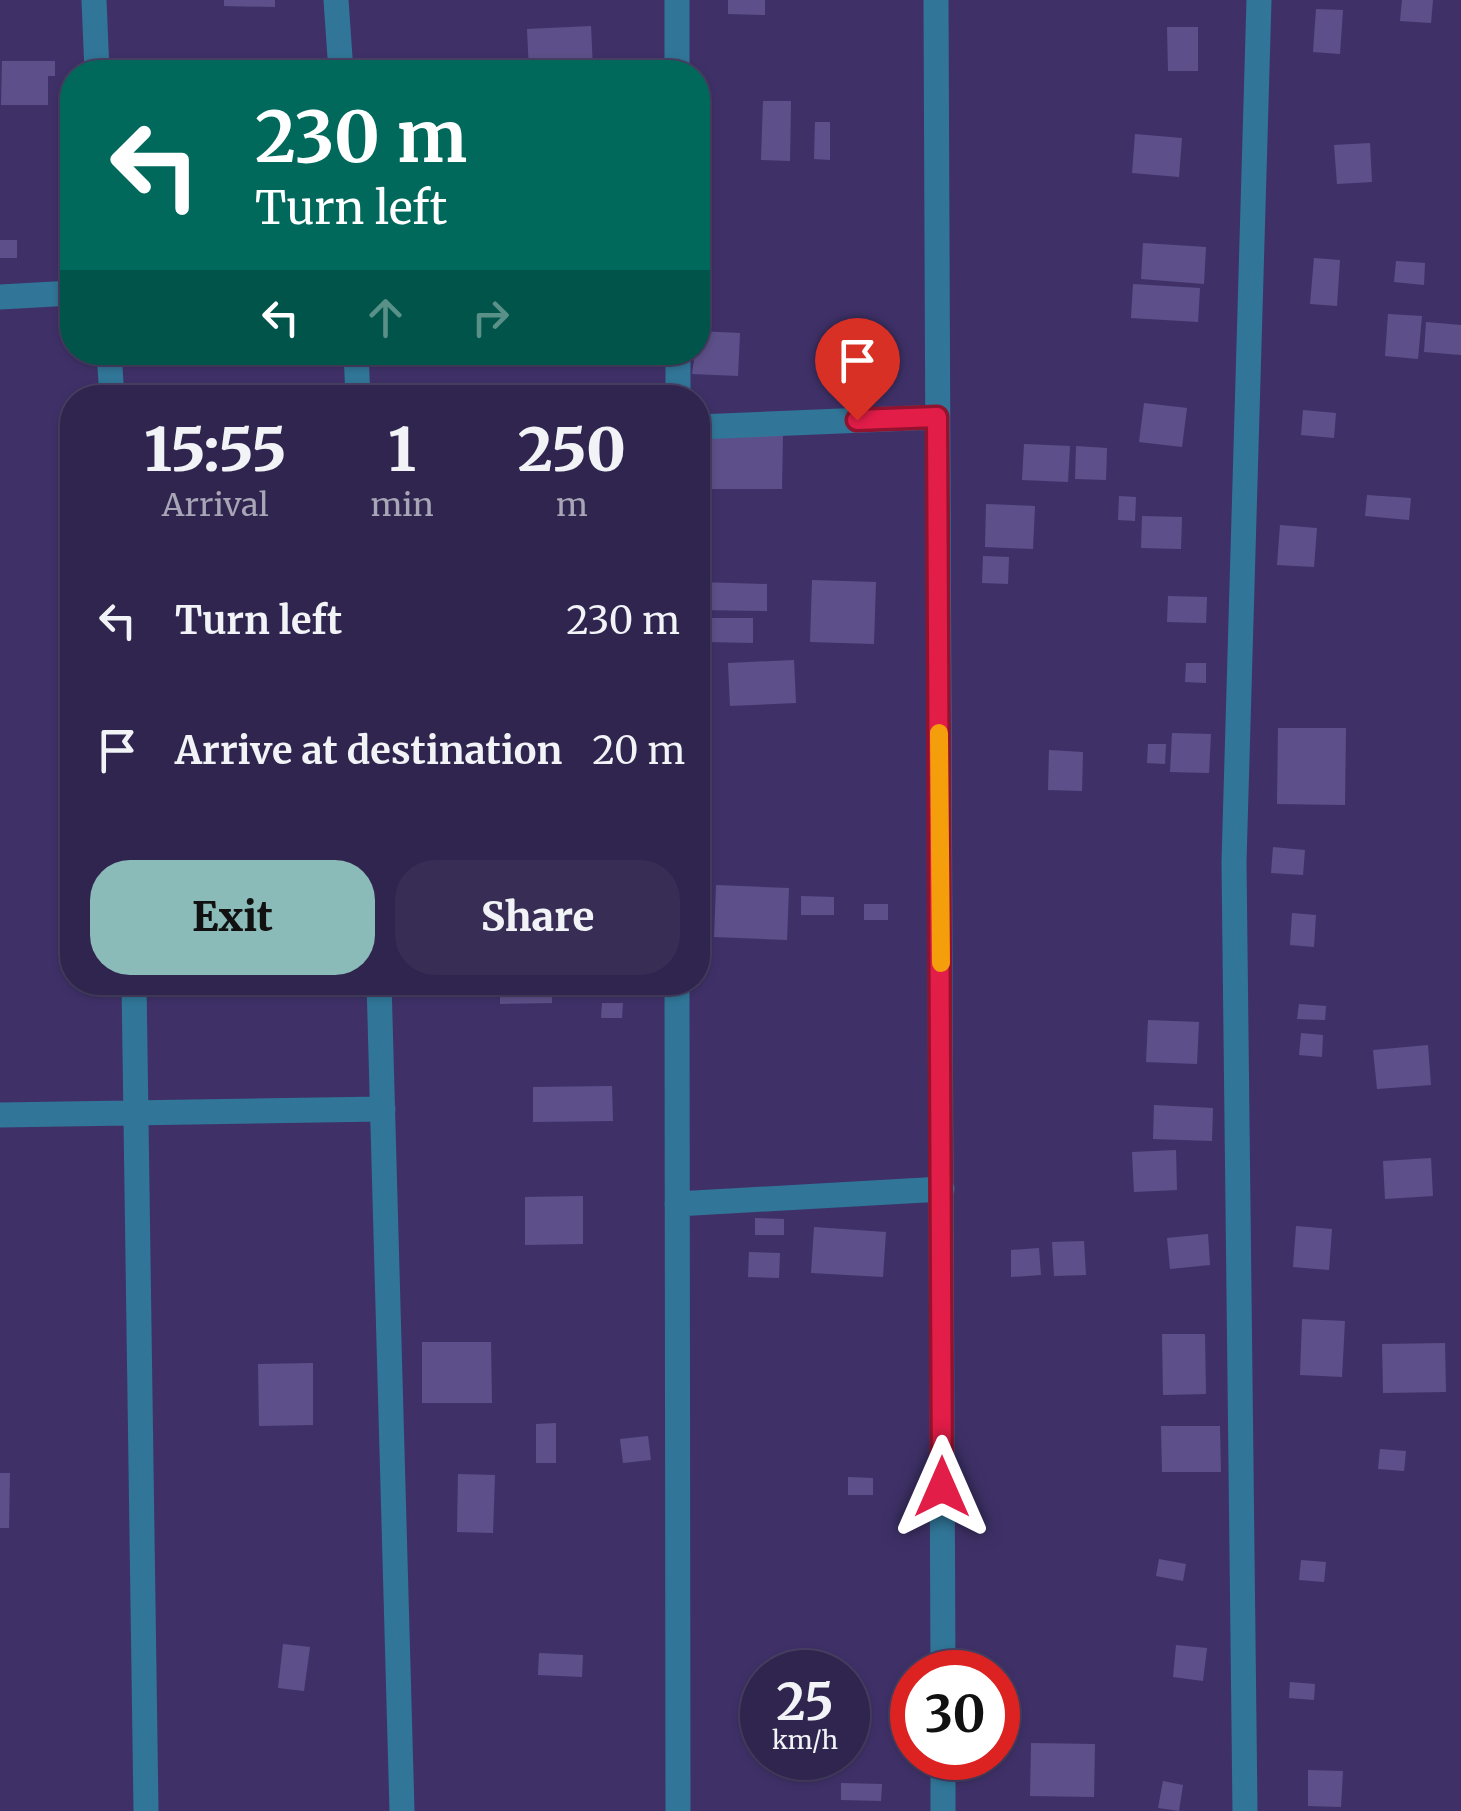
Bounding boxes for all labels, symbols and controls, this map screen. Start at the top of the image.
text: 230 m [255,93,467,181]
icon: left [90,100,220,230]
text: Turn left [255,180,447,236]
icon: left [253,290,308,345]
icon: ahead [358,290,413,345]
icon: right [463,290,518,345]
pin [815,318,900,421]
icon: arrive [830,333,885,388]
text: 15:55 [144,412,286,487]
text: 1 [388,412,416,487]
text: 250 [518,412,626,487]
text: Arrival [162,485,269,525]
text: min [370,485,434,525]
text: m [556,485,588,525]
icon: left [90,593,145,648]
text: Turn left [175,597,342,644]
text: 230 m [566,597,680,644]
icon: arrive [90,723,145,778]
text: Arrive at destination [175,727,562,774]
text: 20 m [592,727,685,774]
button: Exit [90,860,375,975]
button: Share [395,860,680,975]
position arrow [890,1435,994,1539]
speed limit sign: 30 [890,1650,1020,1780]
text: 25 [776,1671,834,1734]
text: km/h [772,1724,838,1756]

